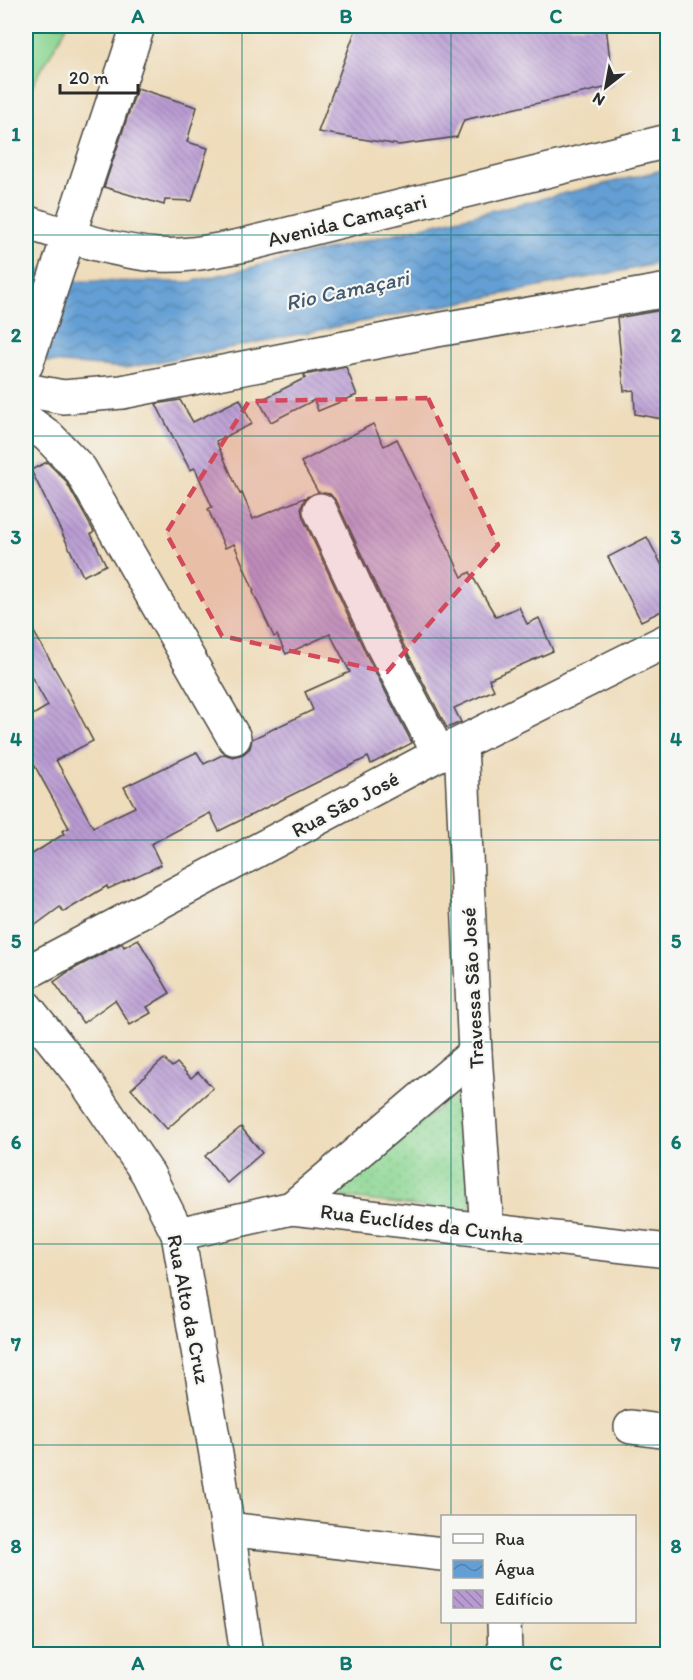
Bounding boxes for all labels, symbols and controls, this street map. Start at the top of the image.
text: A [131,4,145,28]
text: B [340,4,353,28]
text: C [550,4,563,28]
scale bar [60,57,138,95]
north arrow [576,57,636,117]
text: 20 m [69,67,109,89]
text: N [589,89,608,110]
text: 1 [11,122,21,146]
text: 1 [671,122,681,146]
street label: Avenida Camaçari [265,188,429,252]
water label: Rio Camaçari [283,263,414,316]
text: 2 [11,323,22,347]
text: 2 [671,323,682,347]
text: 3 [11,525,22,549]
text: 3 [671,525,682,549]
text: 4 [10,727,22,751]
text: 4 [670,727,682,751]
street label: Rua São José [287,765,403,843]
street label: Travessa São José [455,907,489,1069]
text: 5 [11,929,22,953]
text: 5 [671,929,682,953]
text: 6 [11,1130,22,1154]
text: 6 [671,1130,682,1154]
street label: Rua Euclídes da Cunha [319,1198,525,1248]
street label: Rua Alto da Cruz [162,1232,216,1386]
text: 7 [10,1332,21,1356]
text: 7 [670,1332,681,1356]
legend [441,1515,636,1623]
text: Rua [495,1528,525,1550]
text: 8 [11,1534,22,1558]
text: 8 [671,1534,682,1558]
text: Água [495,1558,535,1580]
text: Edifício [495,1588,553,1610]
text: A [131,1651,145,1675]
text: B [340,1651,353,1675]
text: C [550,1651,563,1675]

